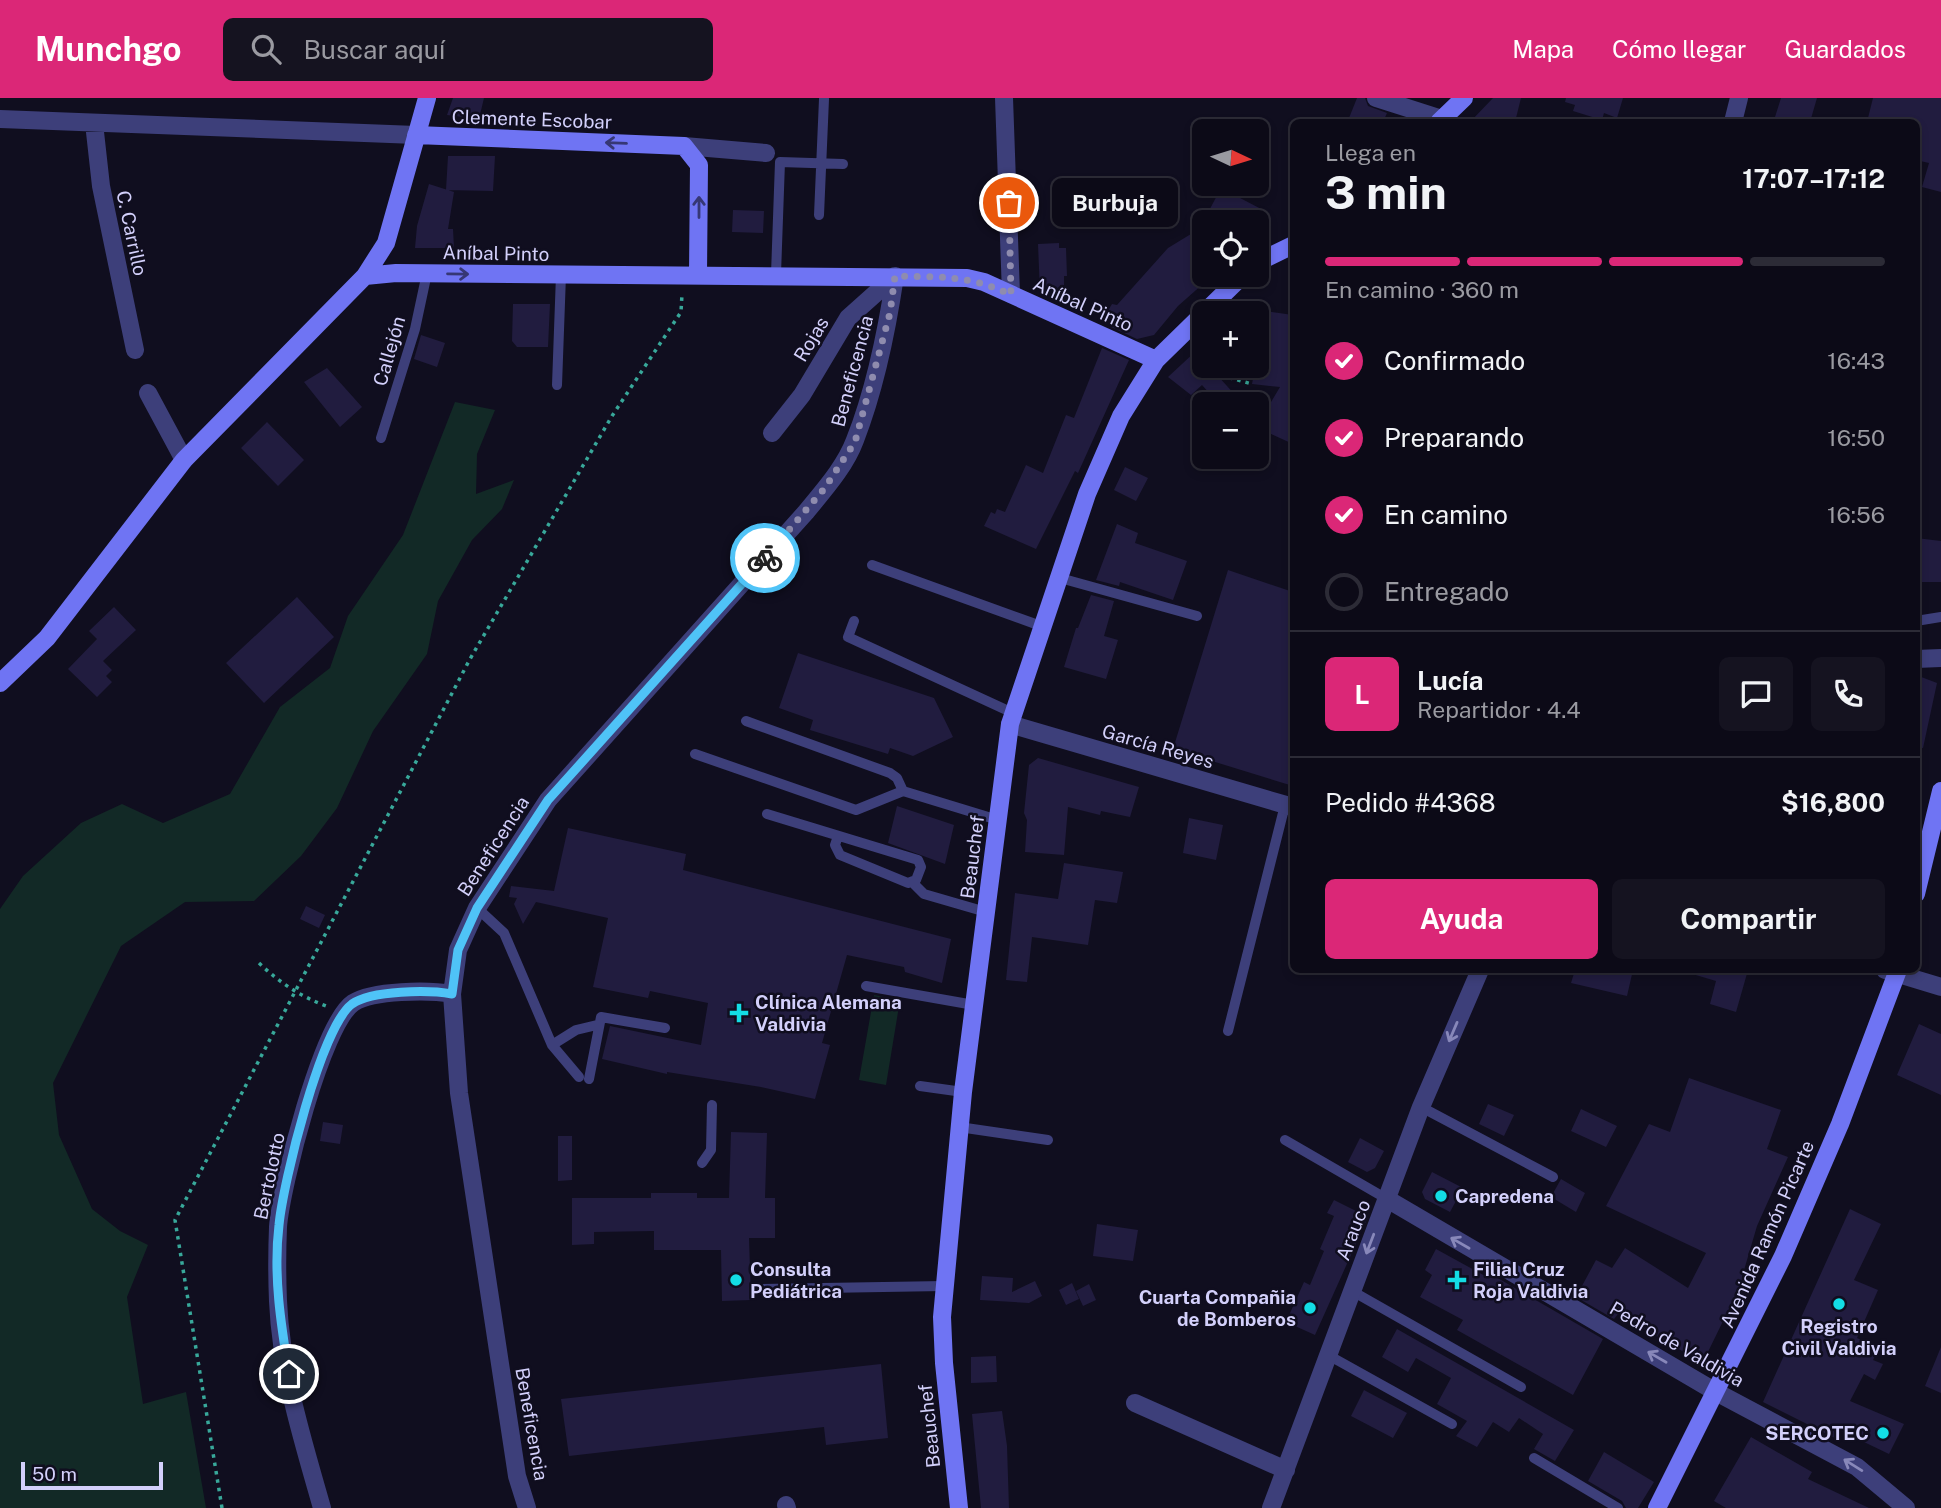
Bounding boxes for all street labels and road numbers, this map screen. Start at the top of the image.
street label: Clemente Escobar [451,105,613,133]
street label: C. Carrillo [112,188,152,278]
street label: Aníbal Pinto [443,241,549,265]
street label: Aníbal Pinto [1030,272,1136,336]
street label: Rojas [789,313,833,365]
street label: Beneficencia [827,313,877,429]
street label: Callejón [369,314,409,388]
street label: García Reyes [1100,720,1216,772]
street label: Beneficencia [453,792,533,900]
street label: Beauchef [956,814,988,900]
street label: Bertolotto [249,1130,289,1222]
street label: Avenida Ramón Picarte [1716,1137,1818,1331]
street label: Arauco [1331,1197,1375,1263]
street label: Pedro de Valdivia [1606,1297,1748,1391]
street label: Beneficencia [511,1366,553,1482]
street label: Beauchef [914,1383,944,1469]

